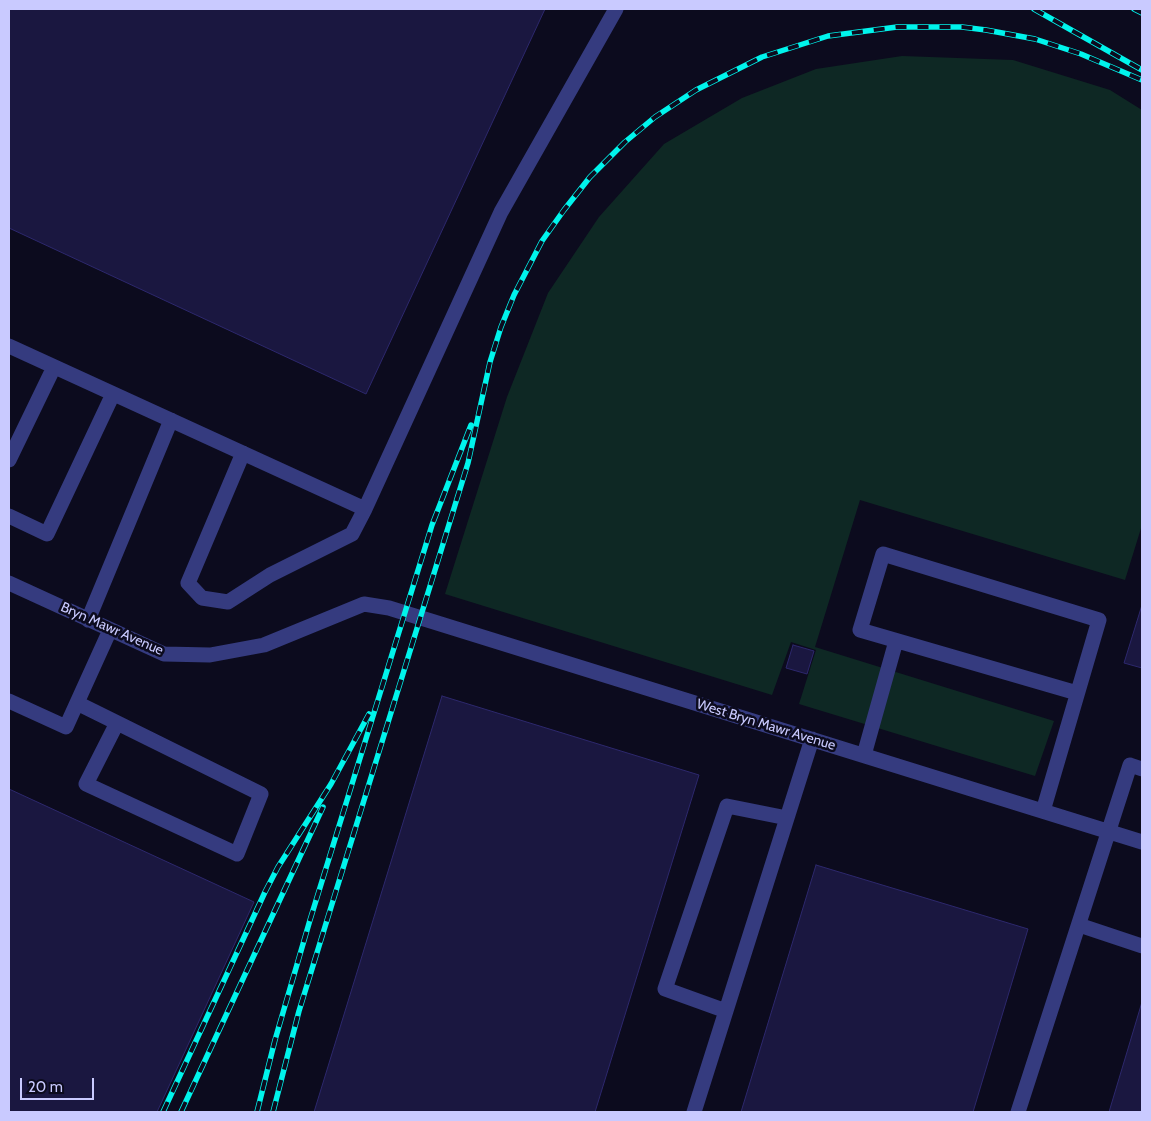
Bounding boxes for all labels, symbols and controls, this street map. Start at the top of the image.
street label: Bryn Mawr Avenue [58,599,166,659]
street label: West Bryn Mawr Avenue [695,696,837,754]
scale bar [22,1068,96,1100]
text: 20 m [28,1078,63,1096]

